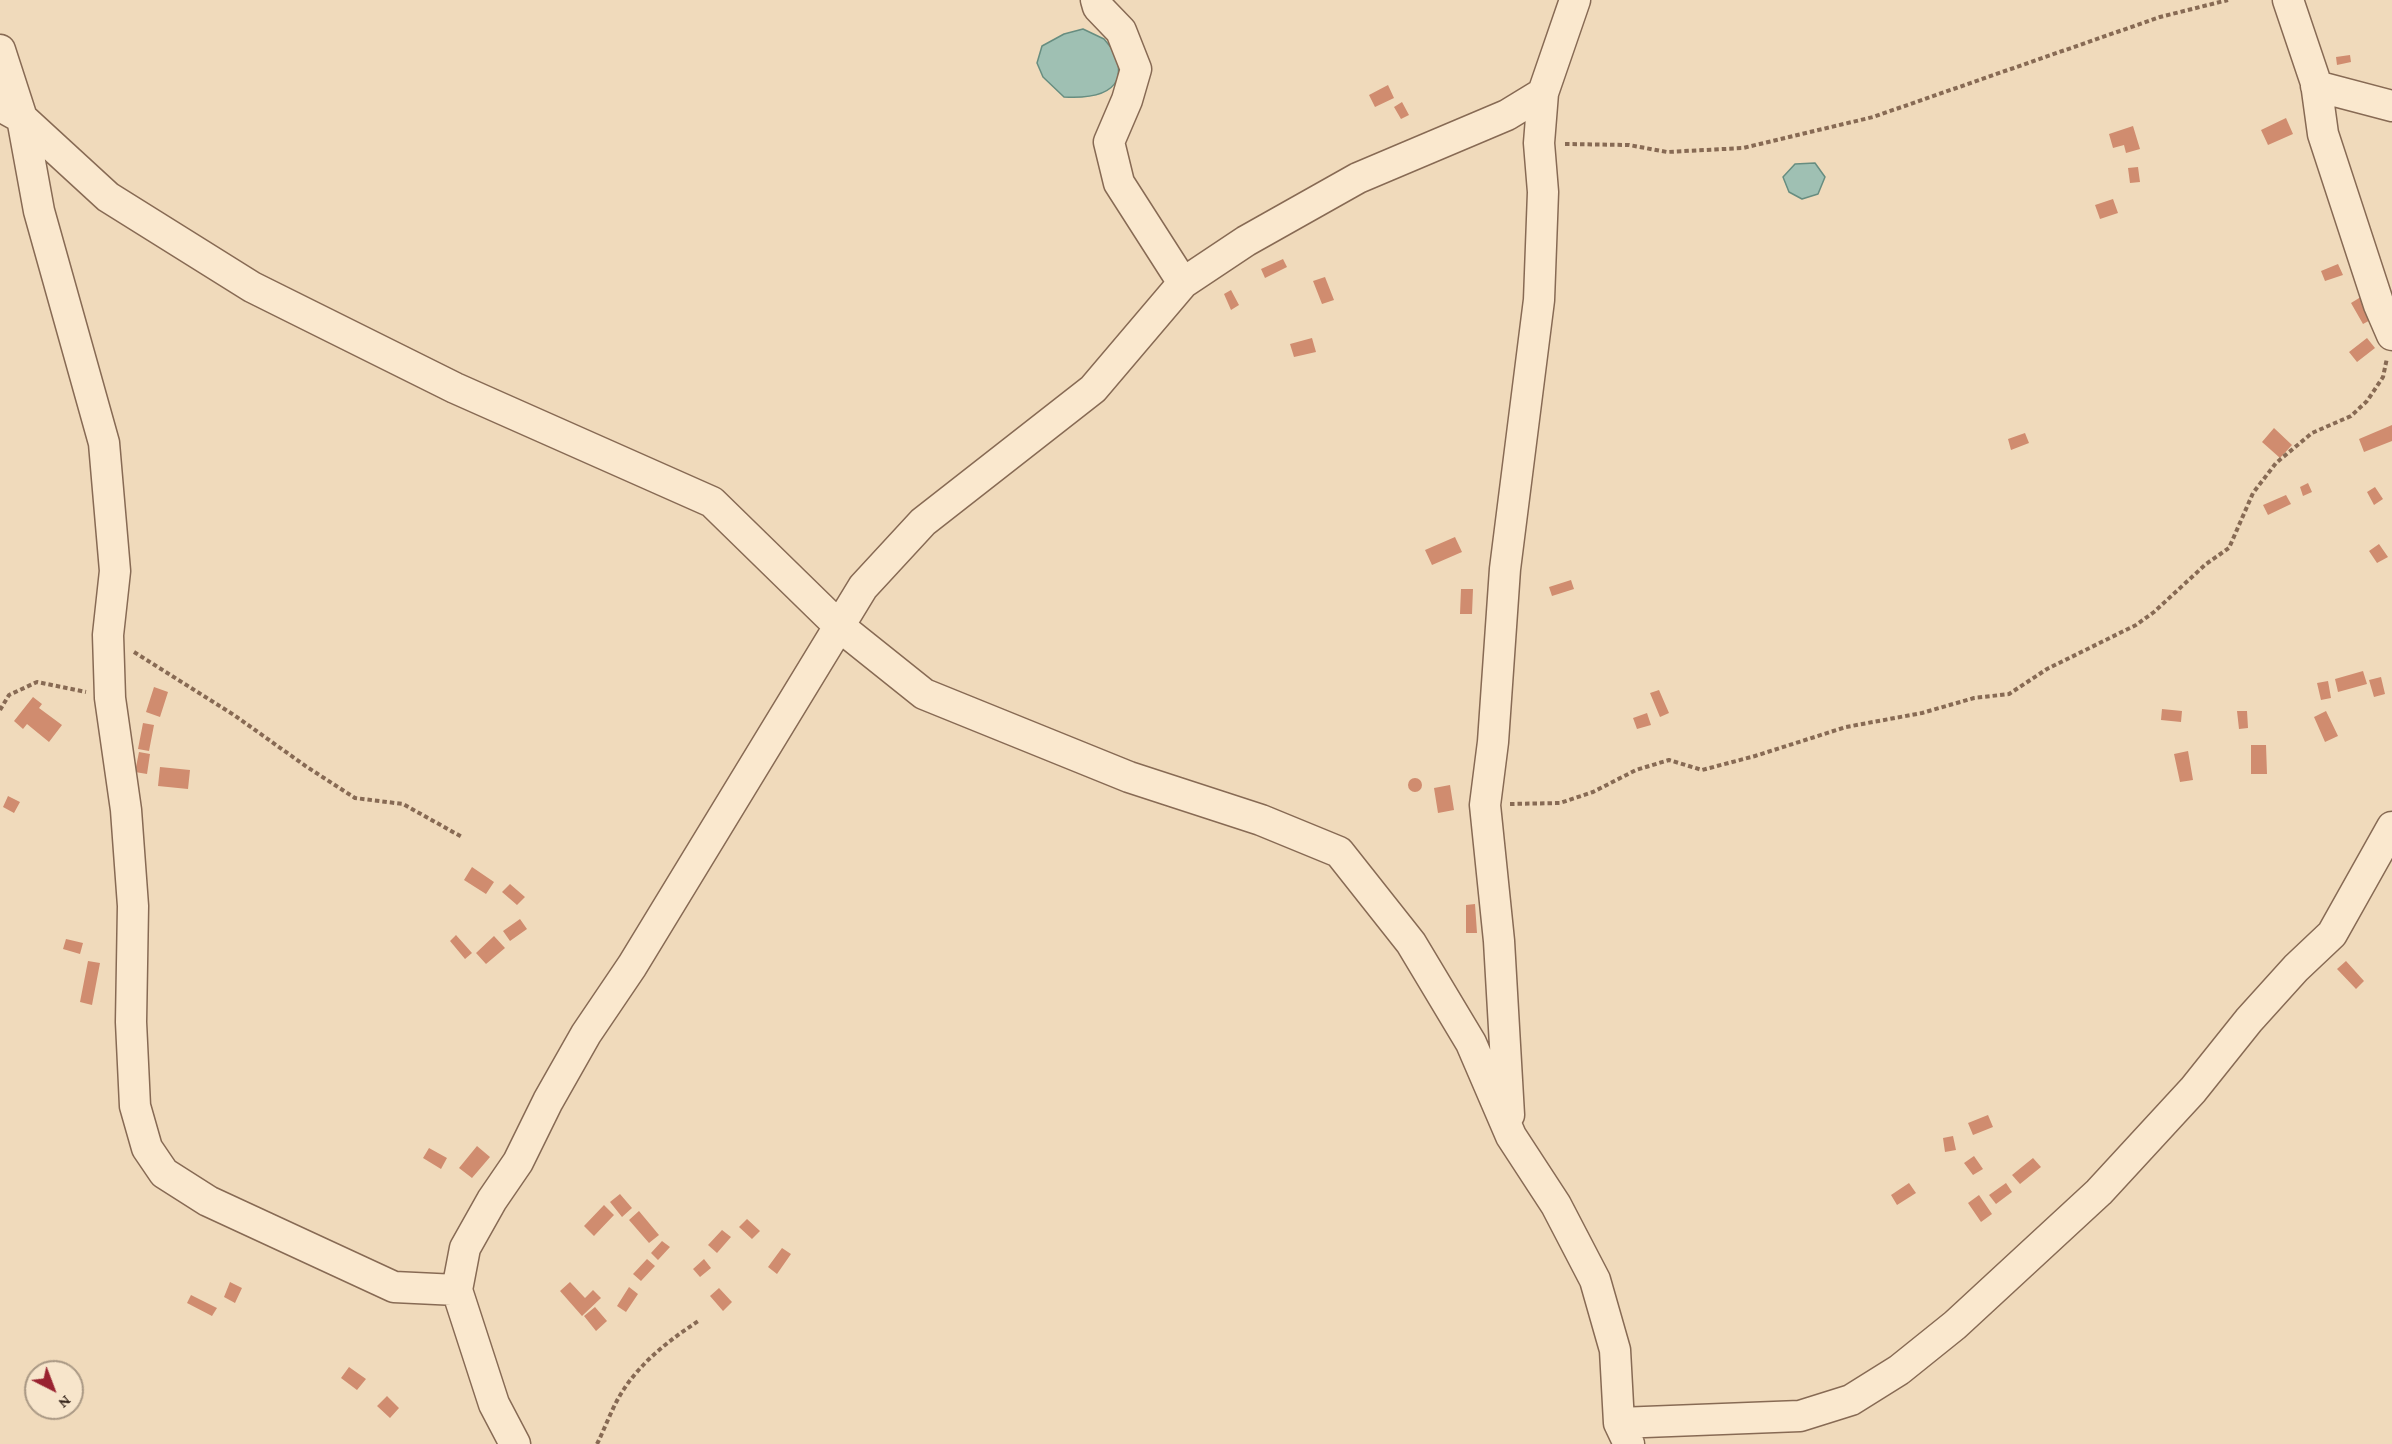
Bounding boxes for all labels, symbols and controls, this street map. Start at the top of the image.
north arrow [24,1360,84,1420]
text: N [55,1392,75,1412]

